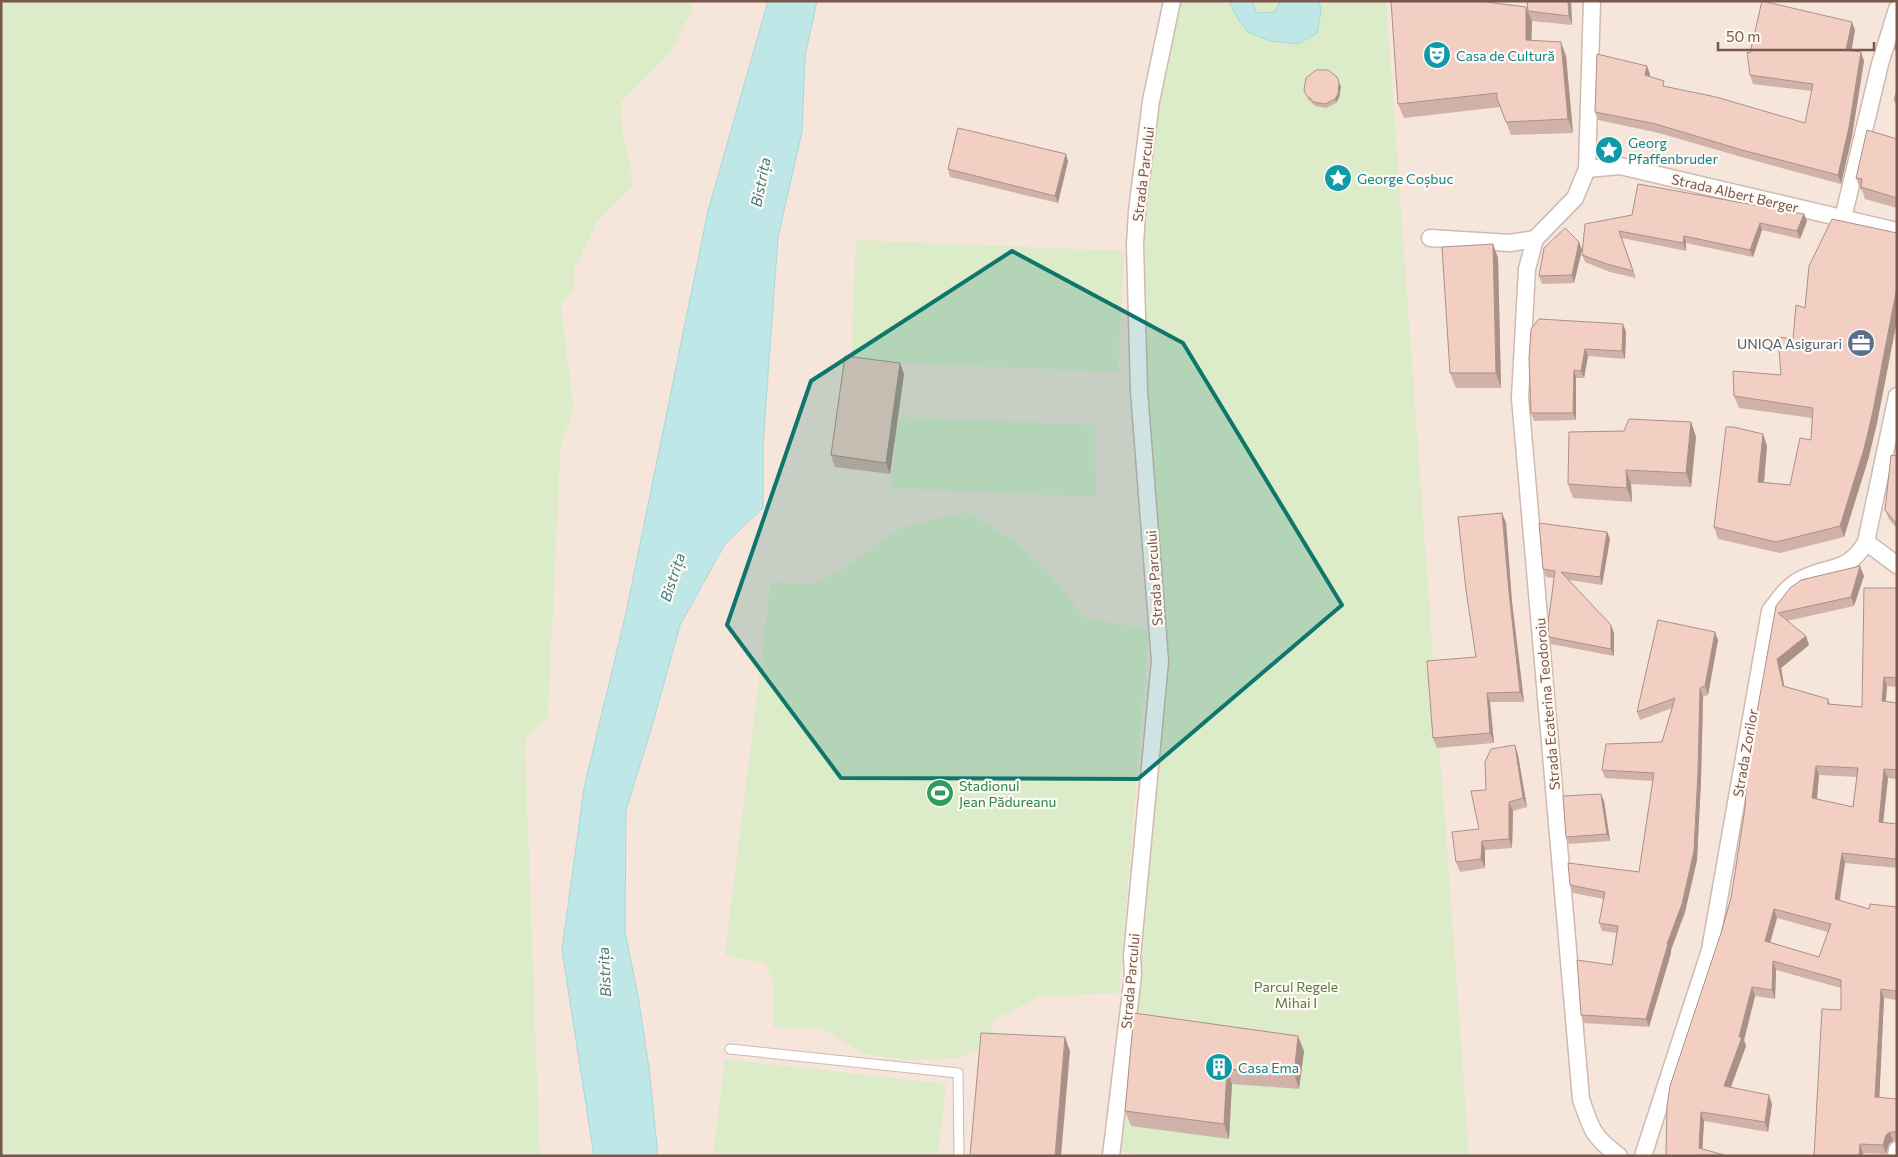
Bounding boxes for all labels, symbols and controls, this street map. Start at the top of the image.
scale bar [1718,20,1874,52]
text: 50 m [1726,27,1760,45]
theatre icon: Casa de Cultură [1422,40,1452,70]
place label: Casa de Cultură [1456,47,1555,64]
street label: Strada Parcului [1129,125,1157,223]
place label: Georg Pfaffenbruder [1628,134,1718,167]
place icon: Georg Pfaffenbruder [1594,135,1624,165]
water label: Bistrița [746,155,776,209]
place icon: George Coșbuc [1323,163,1353,193]
place label: George Coșbuc [1357,170,1453,188]
street label: Strada Albert Berger [1670,170,1801,216]
office icon: UNIQA Asigurari [1846,328,1876,358]
place label: UNIQA Asigurari [1737,335,1842,352]
street label: Strada Parcului [1142,530,1166,626]
water label: Bistrița [656,550,690,604]
street label: Strada Ecaterina Teodoroiu [1531,617,1563,791]
street label: Strada Zorilor [1729,707,1761,798]
place label: Stadionul Jean Pădureanu [959,777,1056,810]
sports icon: Stadionul Jean Pădureanu [925,778,955,808]
street label: Strada Parcului [1117,933,1143,1029]
water label: Bistrița [594,946,616,998]
park label: Parcul Regele Mihai I [1254,978,1338,1011]
building icon: Casa Ema [1204,1052,1234,1082]
place label: Casa Ema [1238,1059,1299,1076]

